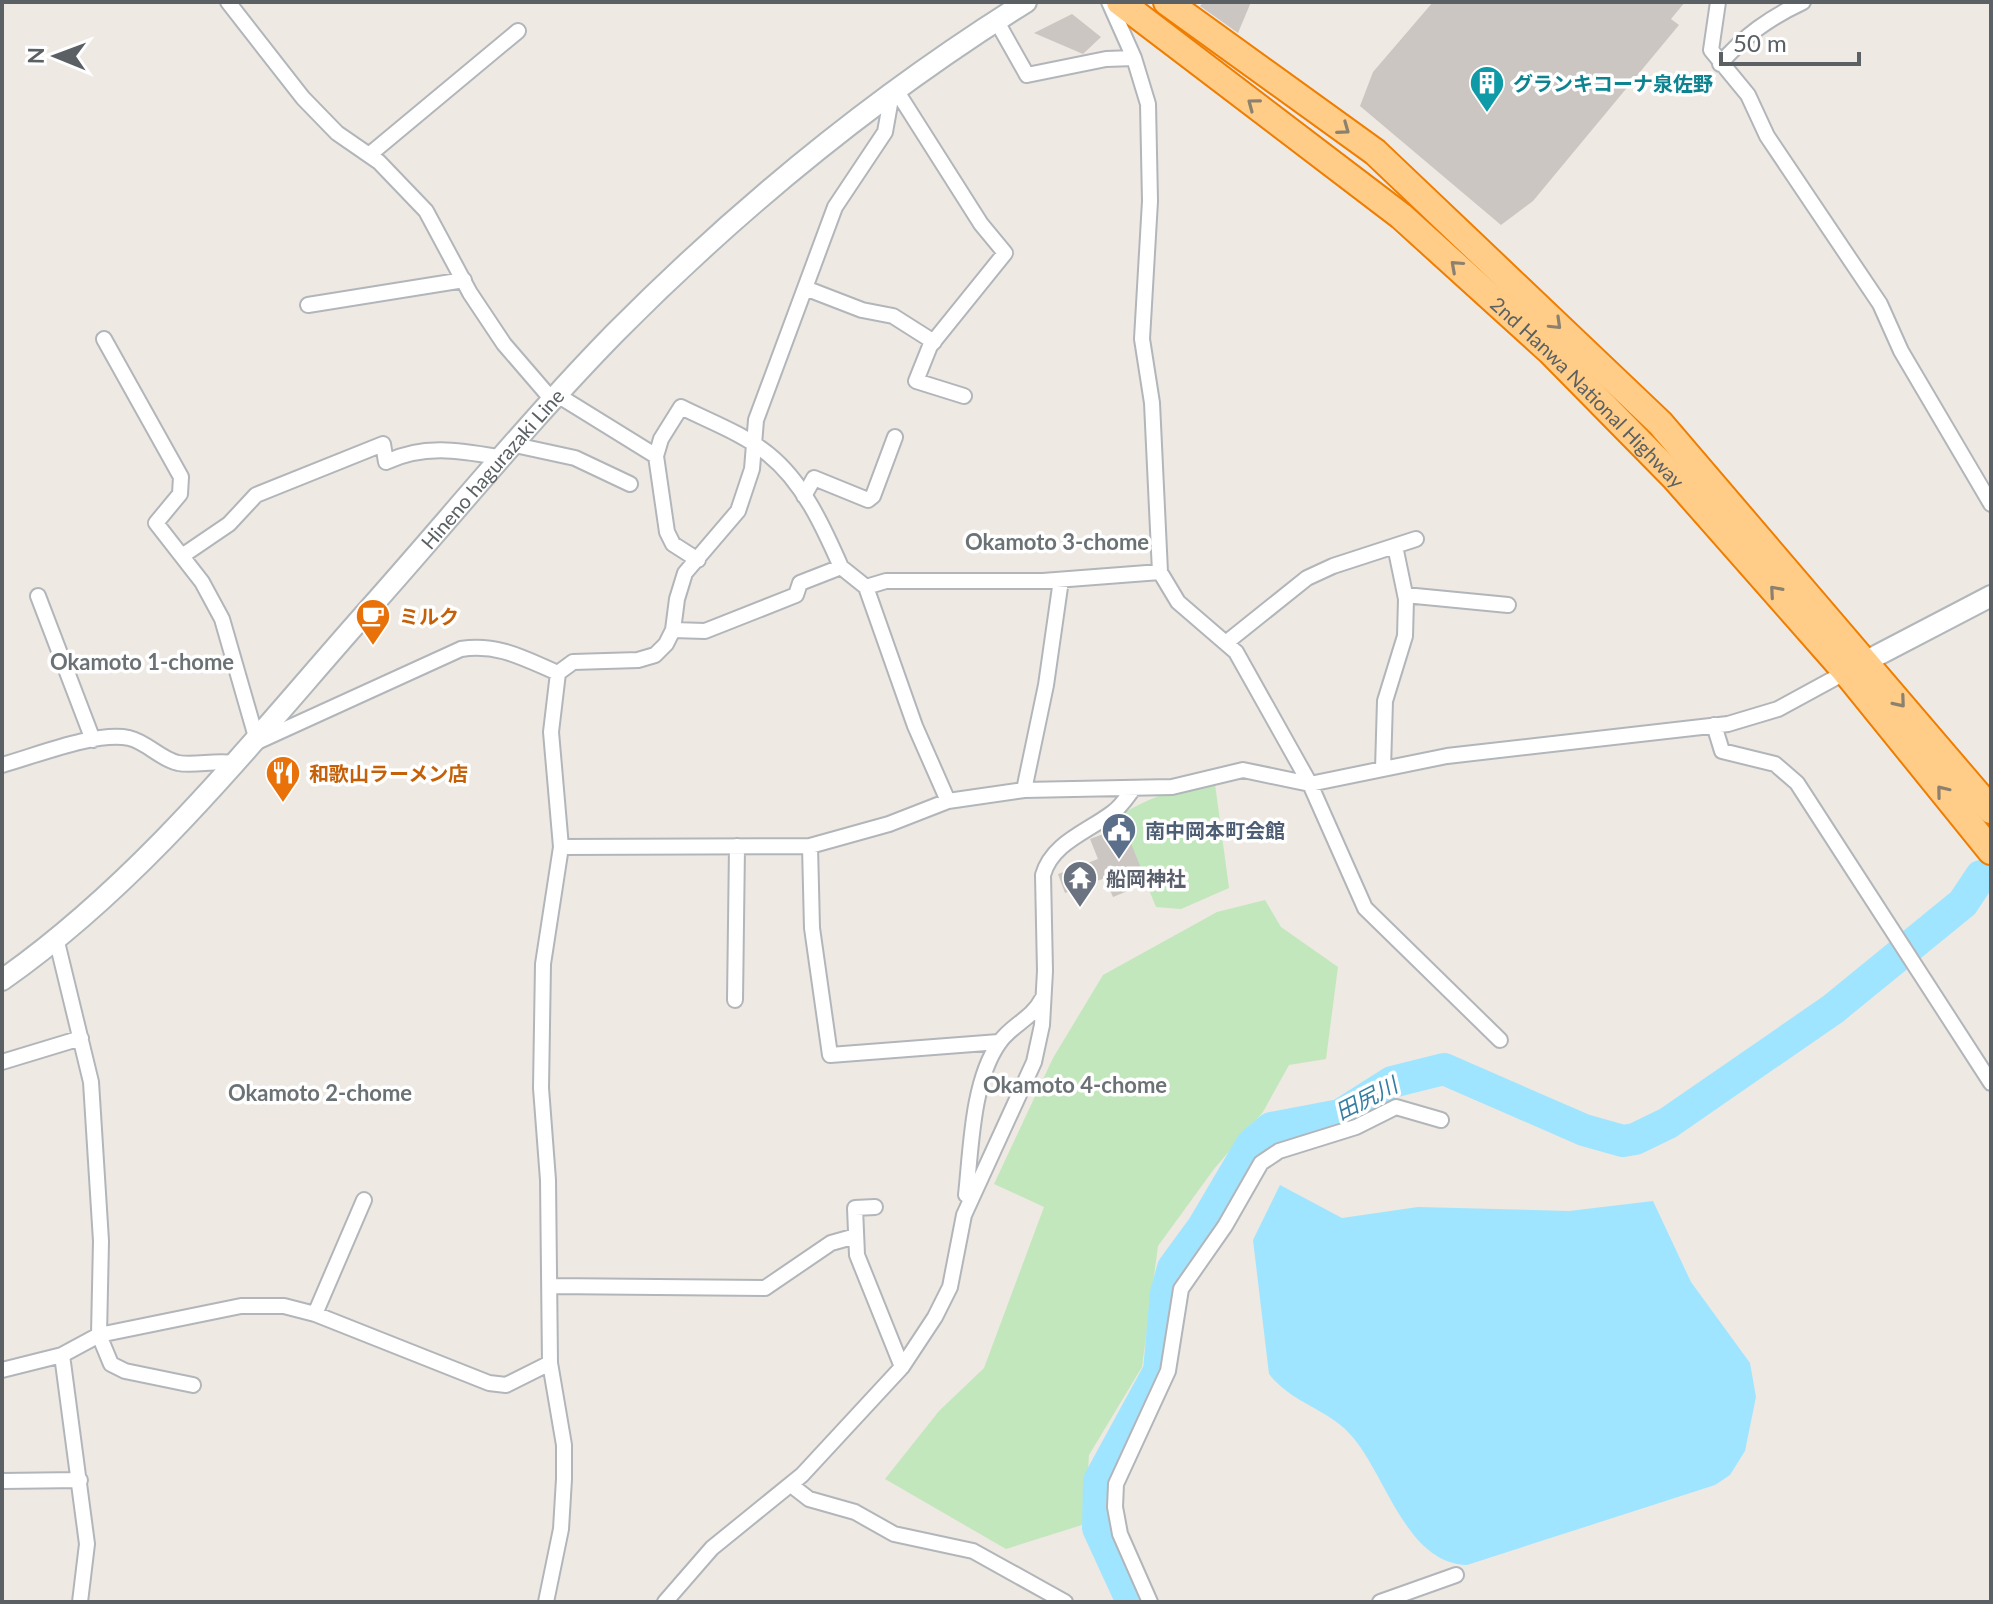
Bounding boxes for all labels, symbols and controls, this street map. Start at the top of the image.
north arrow [16,16,96,96]
scale bar [1721,16,1859,66]
text: 50 m [1733,28,1787,57]
text: N [22,47,49,64]
building icon: グランキコーナ泉佐野 [1468,64,1506,114]
place label: グランキコーナ泉佐野 [1513,71,1713,95]
one-way arrow [1248,99,1262,113]
one-way arrow [1336,120,1350,134]
one-way arrow [1451,261,1466,276]
street label: 2nd Hanwa National Highway [1486,291,1690,493]
one-way arrow [1547,314,1561,329]
street label: Hineno hagurazaki Line [416,383,569,554]
district label: Okamoto 3-chome [965,528,1149,555]
one-way arrow [1770,586,1785,601]
cafe icon: ミルク [354,597,392,647]
place label: ミルク [399,604,459,628]
district label: Okamoto 1-chome [50,648,234,675]
one-way arrow [1890,693,1905,707]
restaurant icon: 和歌山ラーメン店 [264,754,302,804]
place label: 和歌山ラーメン店 [309,761,468,785]
one-way arrow [1937,786,1952,800]
public building icon: 南中岡本町会館 [1100,811,1138,861]
place label: 南中岡本町会館 [1145,818,1285,842]
temple icon: 船岡神社 [1061,859,1099,909]
place label: 船岡神社 [1106,866,1186,890]
water label: 田尻川 [1330,1070,1403,1125]
district label: Okamoto 4-chome [983,1071,1167,1098]
district label: Okamoto 2-chome [228,1079,412,1106]

